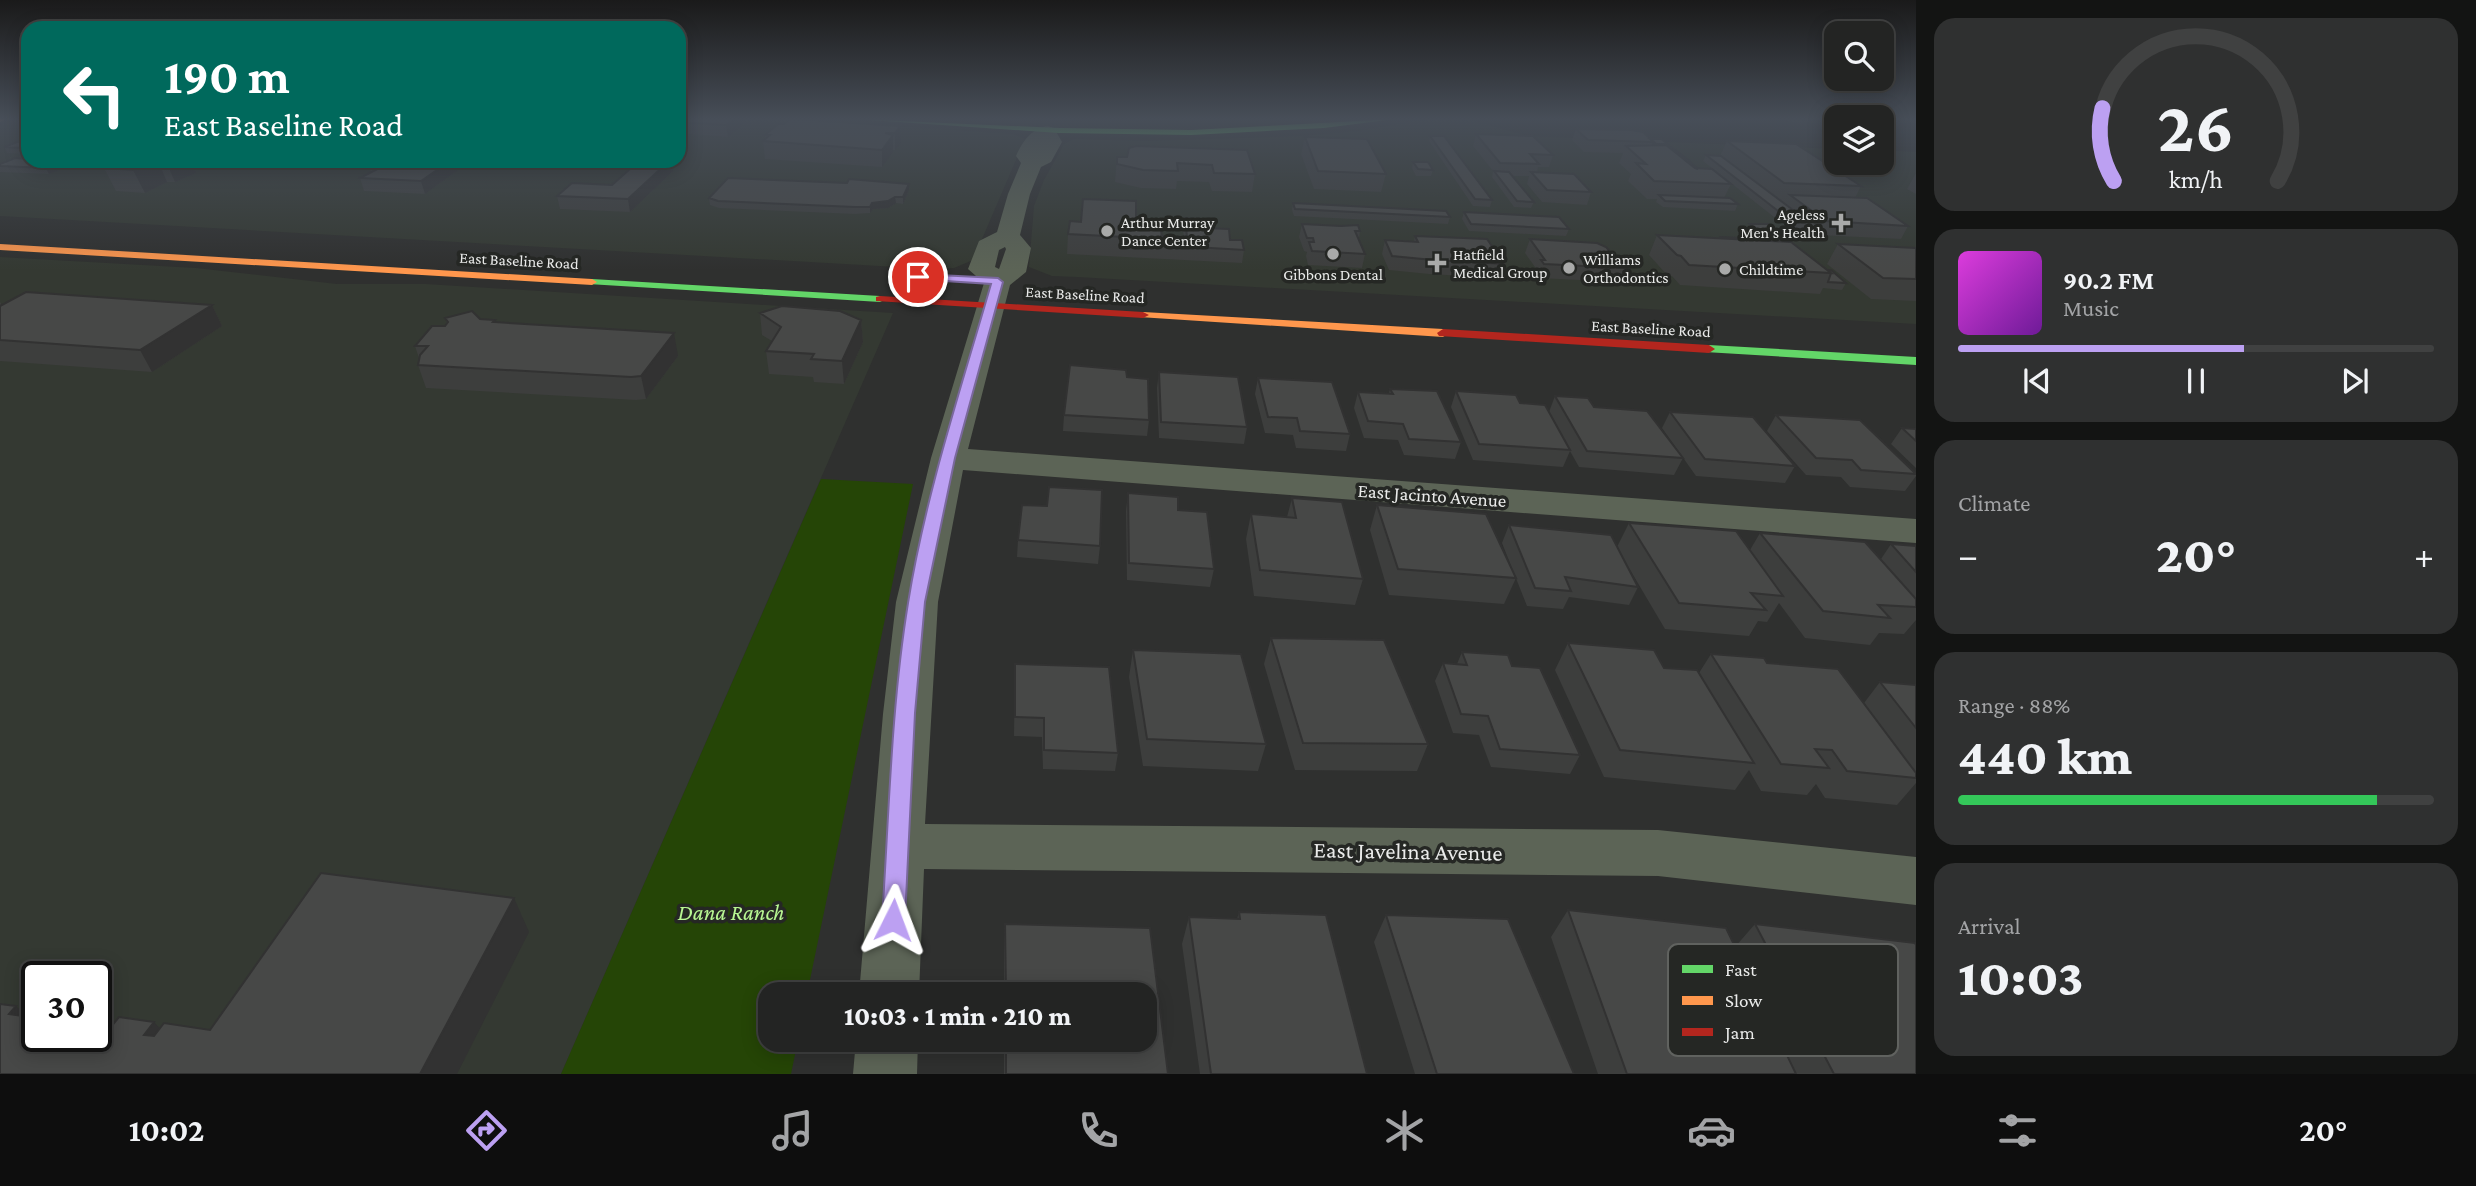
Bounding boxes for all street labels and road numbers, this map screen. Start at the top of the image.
street label: East Baseline Road [459,249,580,272]
street label: East Baseline Road [1025,283,1146,306]
street label: East Baseline Road [1591,317,1712,340]
street label: East Jacinto Avenue [1357,480,1507,511]
street label: East Javelina Avenue [1313,836,1503,866]

